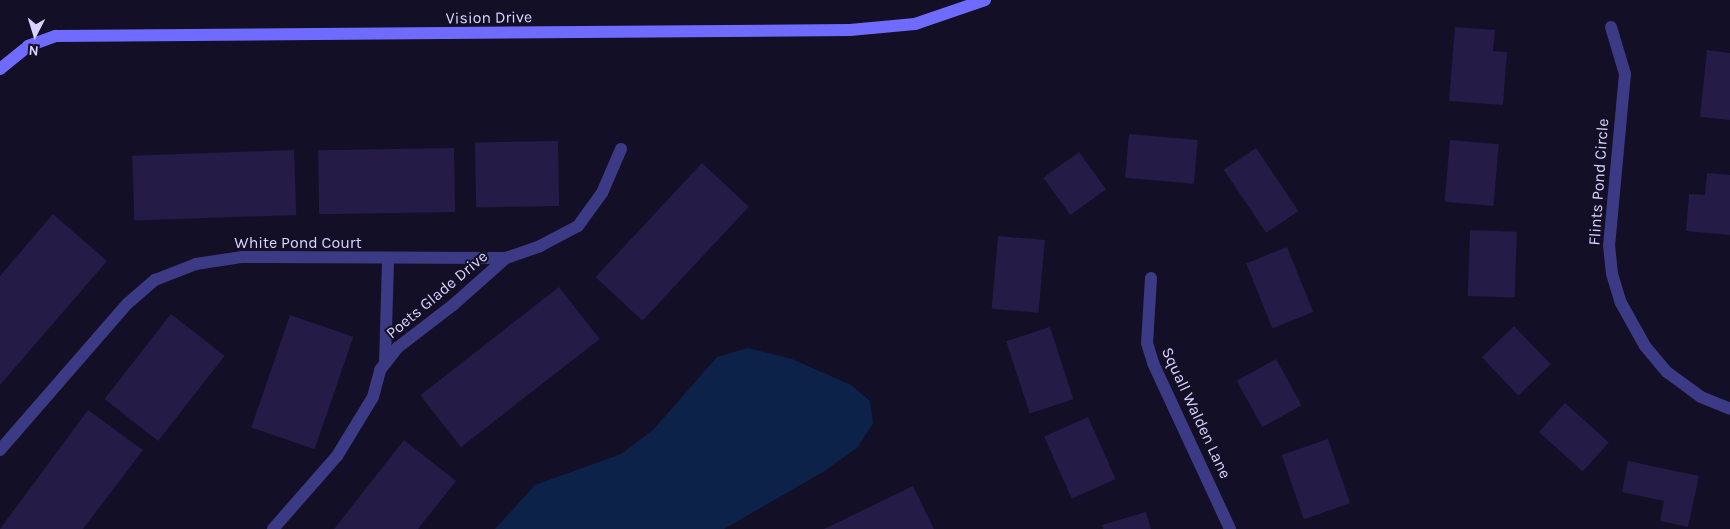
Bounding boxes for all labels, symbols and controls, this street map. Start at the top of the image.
street label: Vision Drive [446,8,532,28]
north arrow [10,10,60,60]
text: N [28,42,39,59]
street label: Flints Pond Circle [1585,118,1613,246]
street label: White Pond Court [234,233,362,253]
street label: Poets Glade Drive [382,247,492,343]
street label: Squall Walden Lane [1157,344,1235,482]

